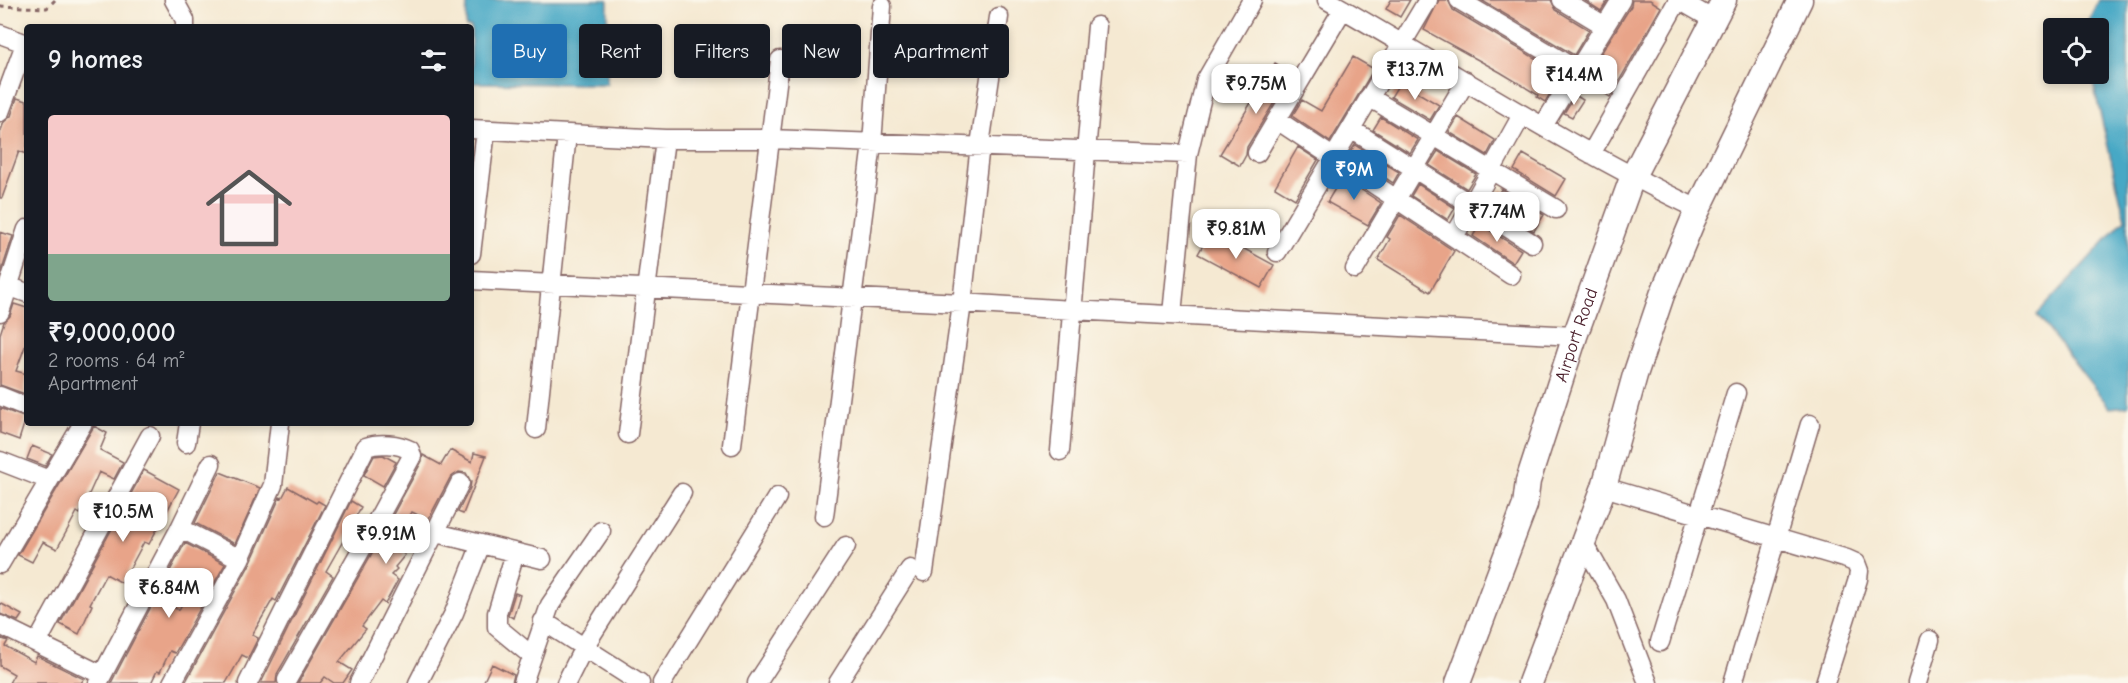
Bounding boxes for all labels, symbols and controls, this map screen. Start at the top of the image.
map controls [2043,18,2109,84]
button: locate [2043,18,2109,84]
chip: Buy [492,24,567,78]
chip: Rent [579,24,662,78]
chip: Filters [674,24,770,78]
chip: New [782,24,861,78]
chip: Apartment [873,24,1009,78]
icon: filters [417,44,450,77]
text: 9 homes [48,45,143,75]
pin: ₹13.7M [1366,50,1464,101]
pin: ₹14.4M [1525,55,1623,106]
text: ₹13.7M [1386,58,1444,81]
text: ₹14.4M [1545,63,1603,86]
pin: ₹9.75M [1207,64,1305,115]
text: ₹9.75M [1225,72,1287,95]
pin: ₹9M [1325,150,1383,201]
icon: home [195,154,303,262]
text: ₹9M [1335,158,1373,181]
pin: ₹7.74M [1448,192,1546,243]
text: ₹7.74M [1469,200,1525,223]
pin: ₹9.81M [1187,209,1285,260]
text: ₹9.81M [1206,217,1266,240]
street label: Airport Road [1550,285,1602,385]
text: ₹9,000,000 [48,318,176,348]
text: 2 rooms · 64 m² [48,349,184,372]
text: Apartment [48,372,138,395]
pin: ₹10.5M [74,492,172,543]
text: ₹10.5M [92,500,154,523]
pin: ₹9.91M [337,514,435,565]
text: ₹9.91M [356,522,416,545]
pin: ₹6.84M [120,568,218,619]
text: ₹6.84M [138,576,200,599]

